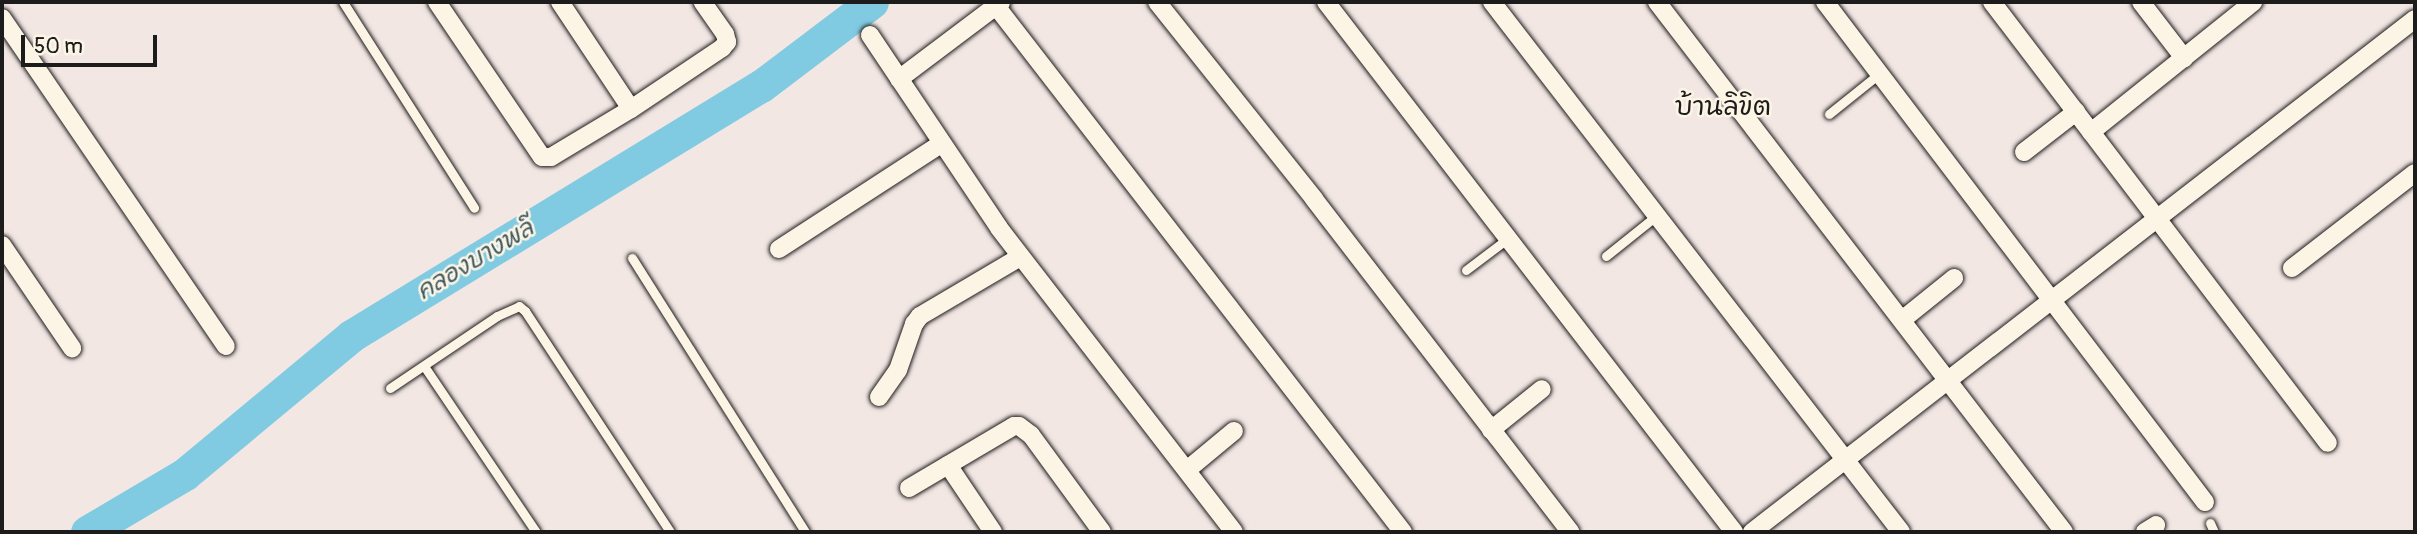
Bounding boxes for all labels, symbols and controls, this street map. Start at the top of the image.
scale bar [24,21,161,65]
text: 50 m [34,33,83,60]
district label: บ้านลิขิต [1675,92,1771,124]
water label: คลองบางพลี [411,214,539,306]

